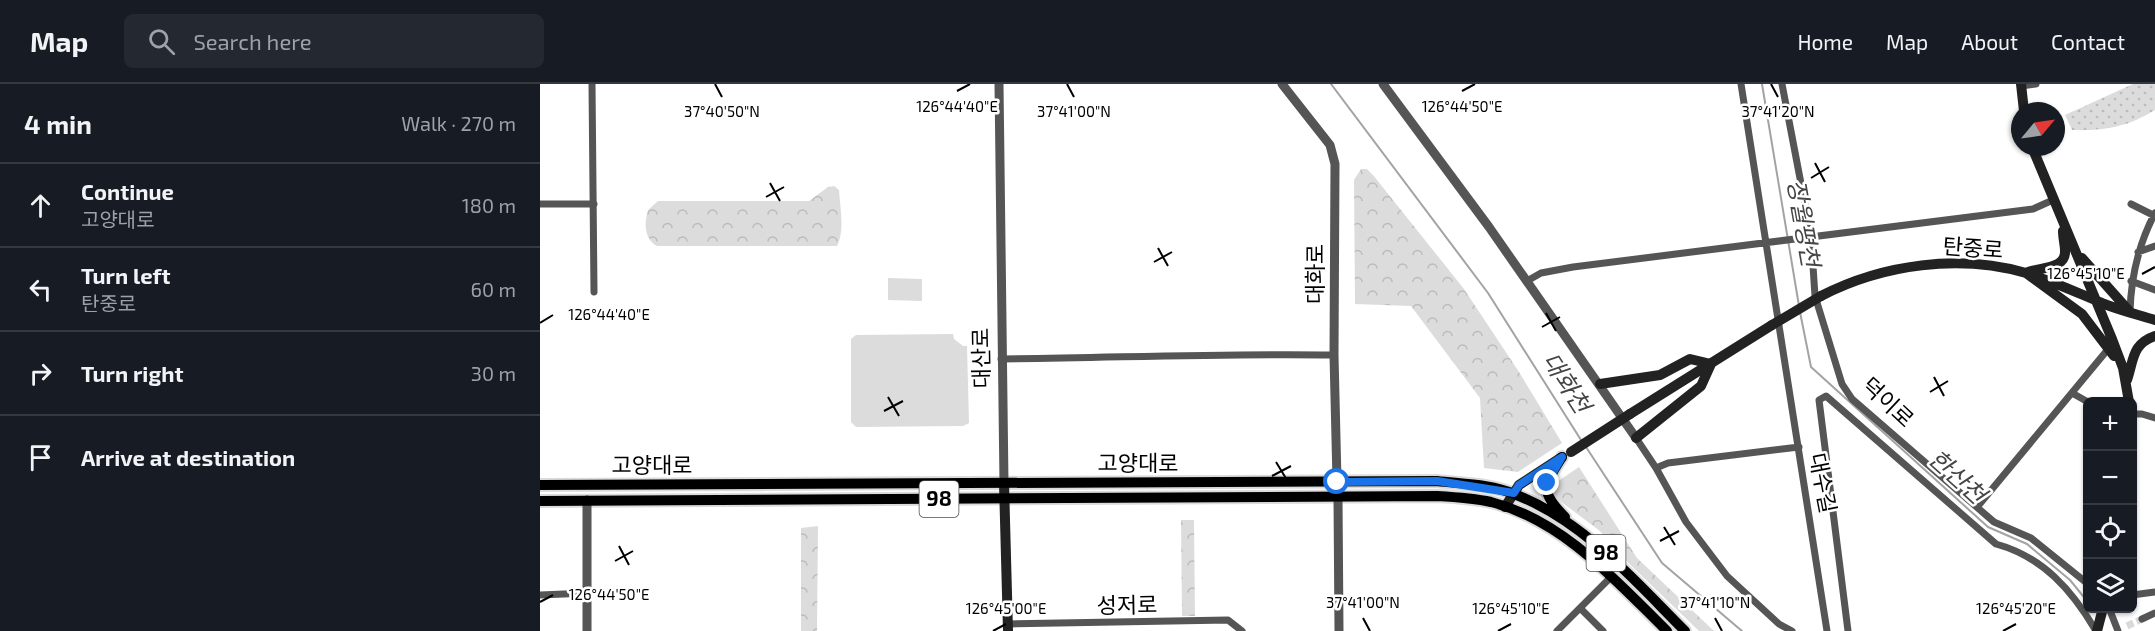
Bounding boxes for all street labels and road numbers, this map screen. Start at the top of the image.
street label: 탄중로 [1942,232,2004,262]
street label: 대화로 [1301,244,1327,304]
street label: 대산로 [966,327,994,389]
street label: 덕이로 [1858,371,1920,431]
street label: 고양대로 [1098,449,1178,475]
street label: 고양대로 [612,451,692,477]
street label: 대수길 [1805,451,1843,515]
road number: 98 [920,481,958,517]
road number: 98 [1586,535,1626,571]
street label: 성저로 [1096,590,1158,618]

